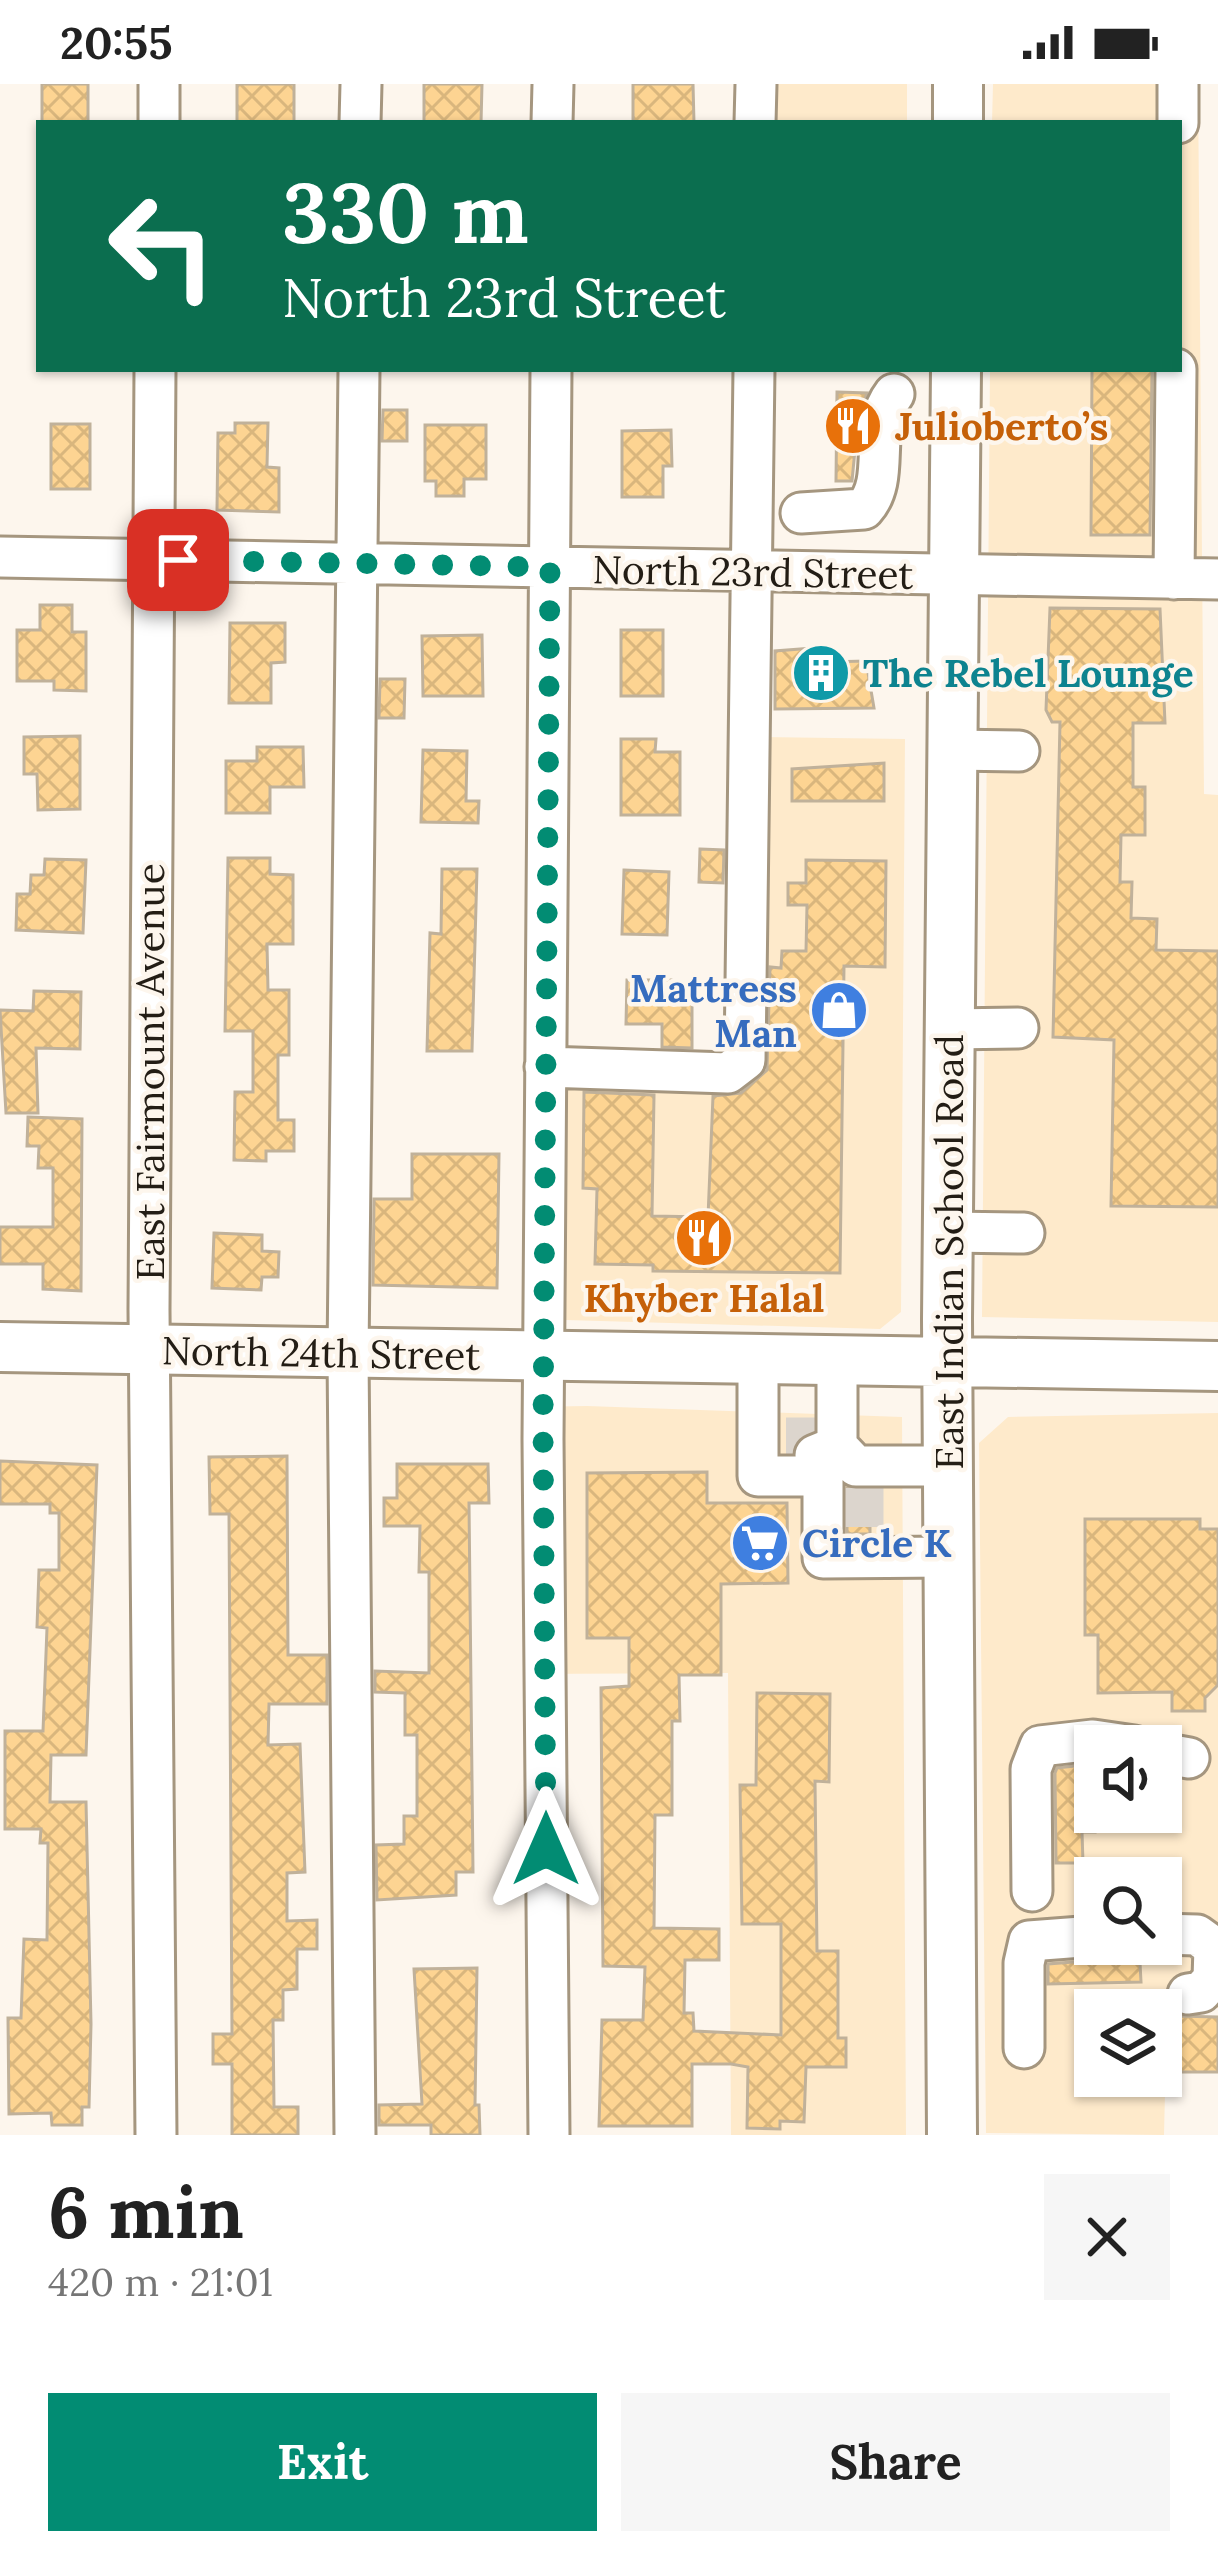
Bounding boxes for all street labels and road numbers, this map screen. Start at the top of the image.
street label: North 23rd Street [592,544,914,600]
street label: East Fairmount Avenue [125,863,175,1281]
street label: East Indian School Road [924,1034,974,1470]
street label: North 24th Street [161,1325,481,1381]

